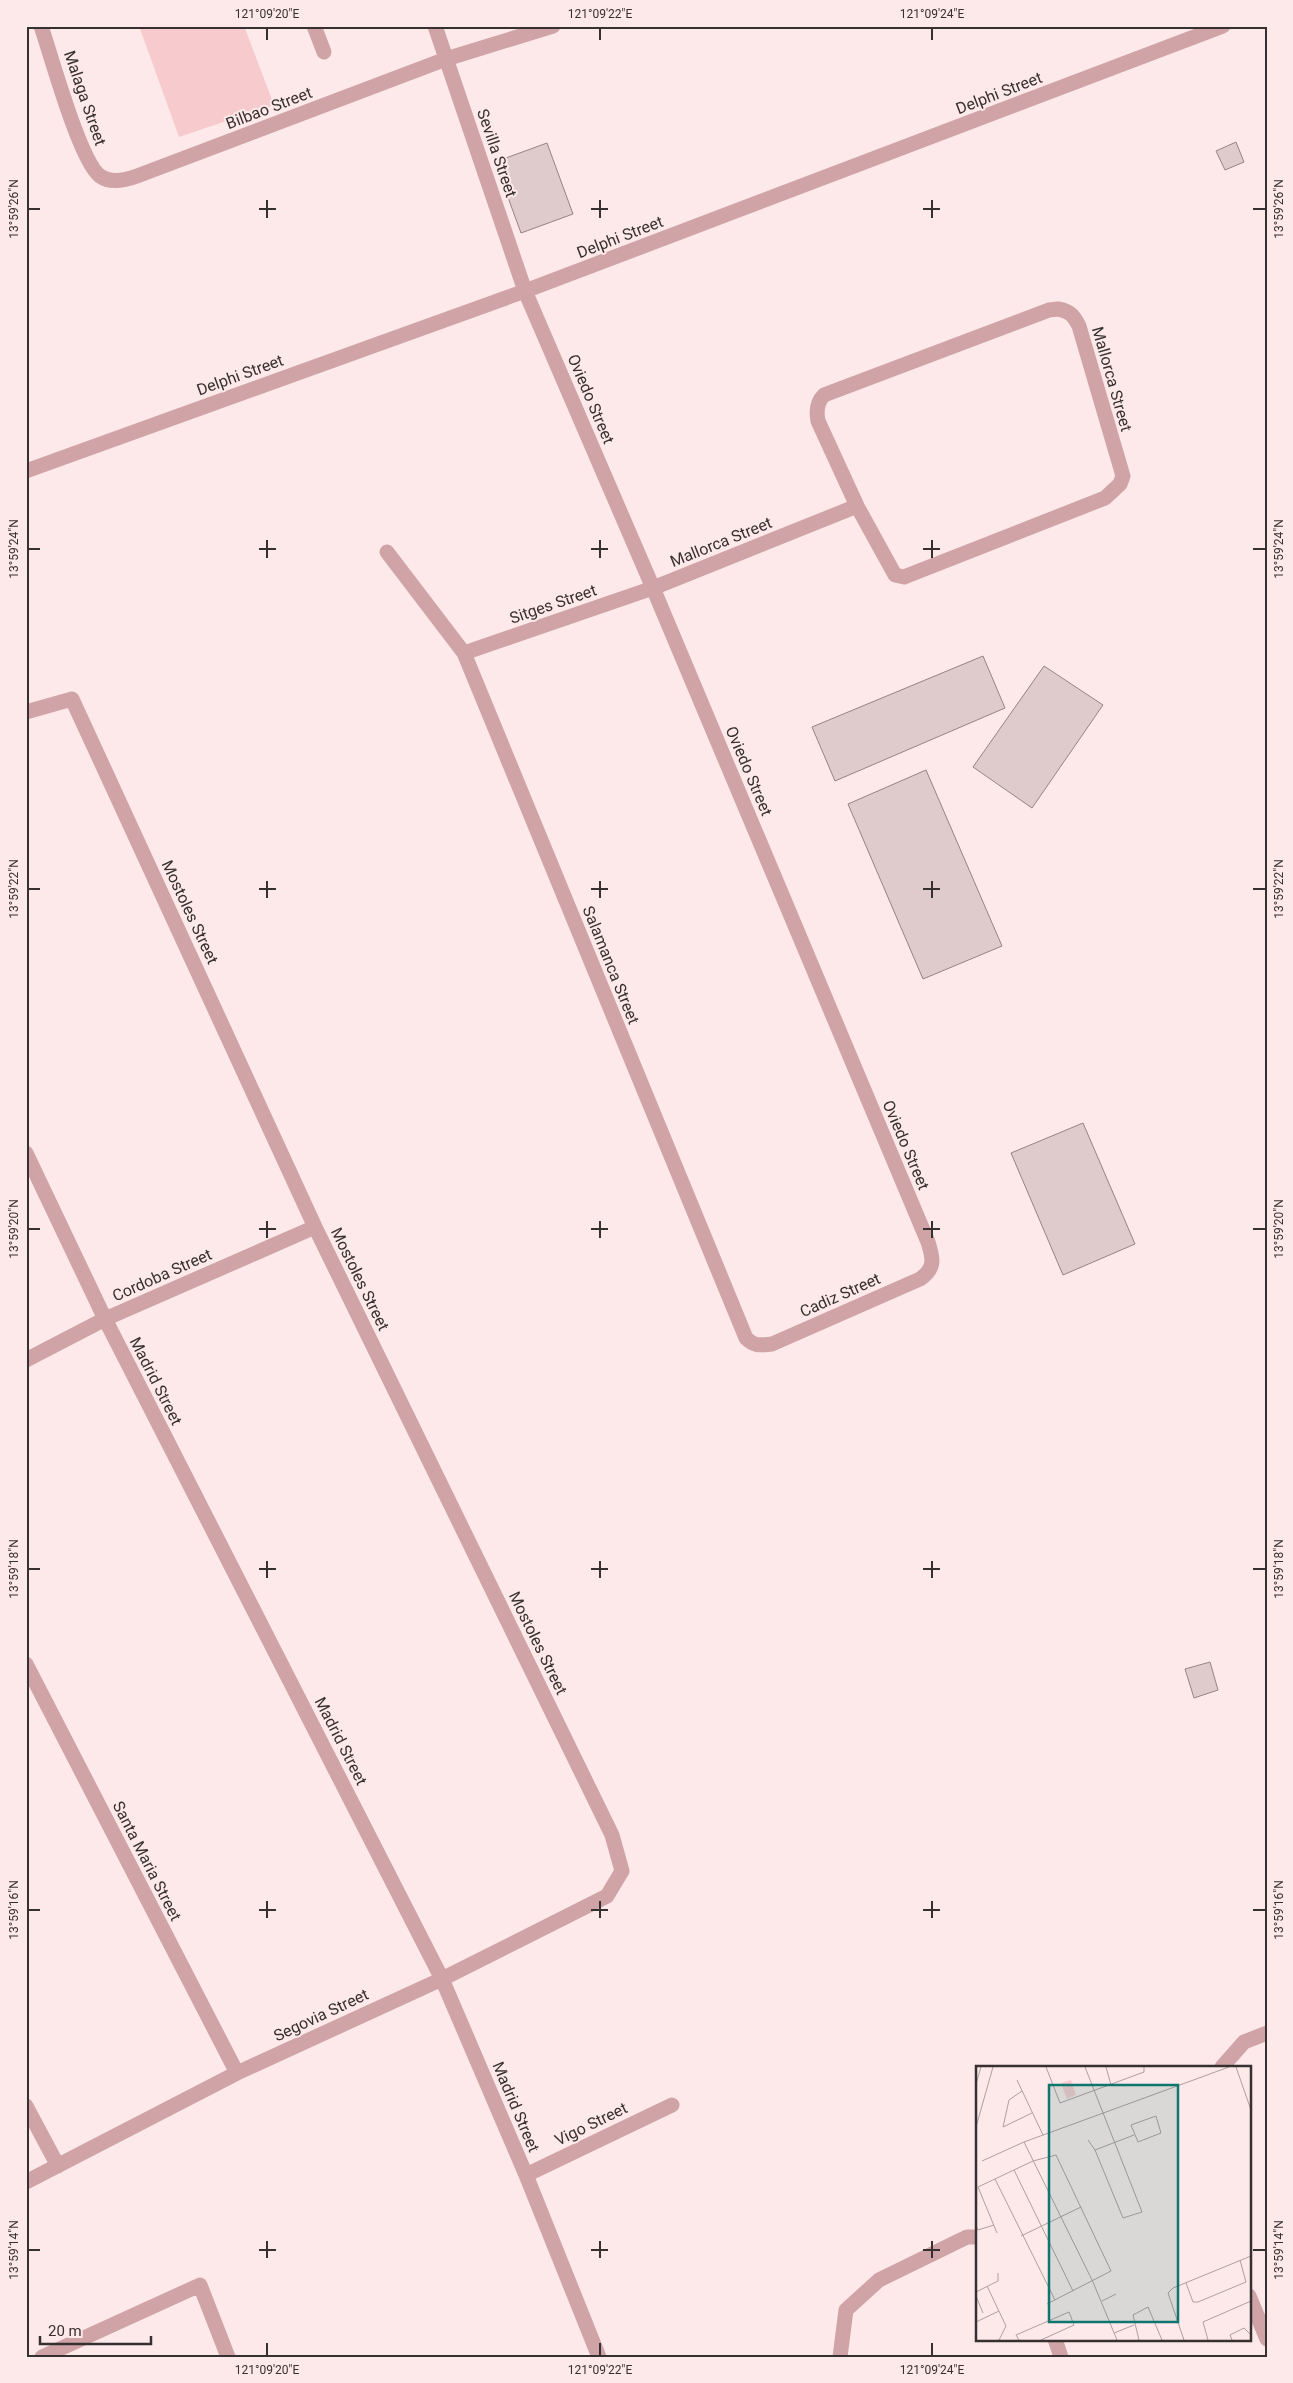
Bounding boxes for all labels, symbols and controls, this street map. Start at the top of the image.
text: 121°09'20"E [235,7,299,21]
text: 121°09'22"E [568,7,632,21]
text: 121°09'24"E [900,7,964,21]
street label: Malaga Street [60,48,110,148]
street label: Delphi Street [953,68,1045,118]
street label: Bilbao Street [223,83,315,133]
street label: Sevilla Street [473,106,521,200]
text: 13°59'26"N [7,179,21,239]
text: 13°59'26"N [1272,179,1286,239]
street label: Delphi Street [574,212,666,262]
street label: Mallorca Street [1088,324,1136,434]
street label: Delphi Street [194,351,286,399]
street label: Oviedo Street [564,351,618,447]
street label: Mallorca Street [667,513,775,571]
text: 13°59'24"N [7,519,21,579]
text: 13°59'24"N [1272,519,1286,579]
street label: Sitges Street [507,580,599,628]
street label: Oviedo Street [722,723,776,819]
street label: Mostoles Street [158,857,222,967]
text: 13°59'22"N [7,859,21,919]
text: 13°59'22"N [1272,859,1286,919]
street label: Salamanca Street [579,903,643,1027]
street label: Oviedo Street [879,1097,933,1193]
text: 13°59'20"N [7,1199,21,1259]
text: 13°59'20"N [1272,1199,1286,1259]
street label: Mostoles Street [327,1224,393,1334]
street label: Cordoba Street [109,1245,215,1305]
street label: Cadiz Street [797,1269,883,1321]
street label: Madrid Street [126,1334,186,1428]
text: 13°59'18"N [7,1539,21,1599]
text: 13°59'18"N [1272,1539,1286,1599]
street label: Mostoles Street [505,1588,571,1698]
street label: Madrid Street [311,1694,371,1788]
street label: Santa Maria Street [109,1798,185,1924]
text: 13°59'16"N [7,1880,21,1940]
text: 13°59'16"N [1272,1880,1286,1940]
street label: Segovia Street [271,1985,371,2045]
street label: Madrid Street [488,2059,544,2155]
inset map [976,2066,1250,2340]
street label: Vigo Street [552,2098,630,2150]
text: 13°59'14"N [7,2220,21,2280]
text: 13°59'14"N [1272,2220,1286,2280]
scale bar [40,2313,151,2345]
text: 20 m [48,2322,82,2340]
text: 121°09'20"E [235,2363,299,2377]
text: 121°09'22"E [568,2363,632,2377]
text: 121°09'24"E [900,2363,964,2377]

